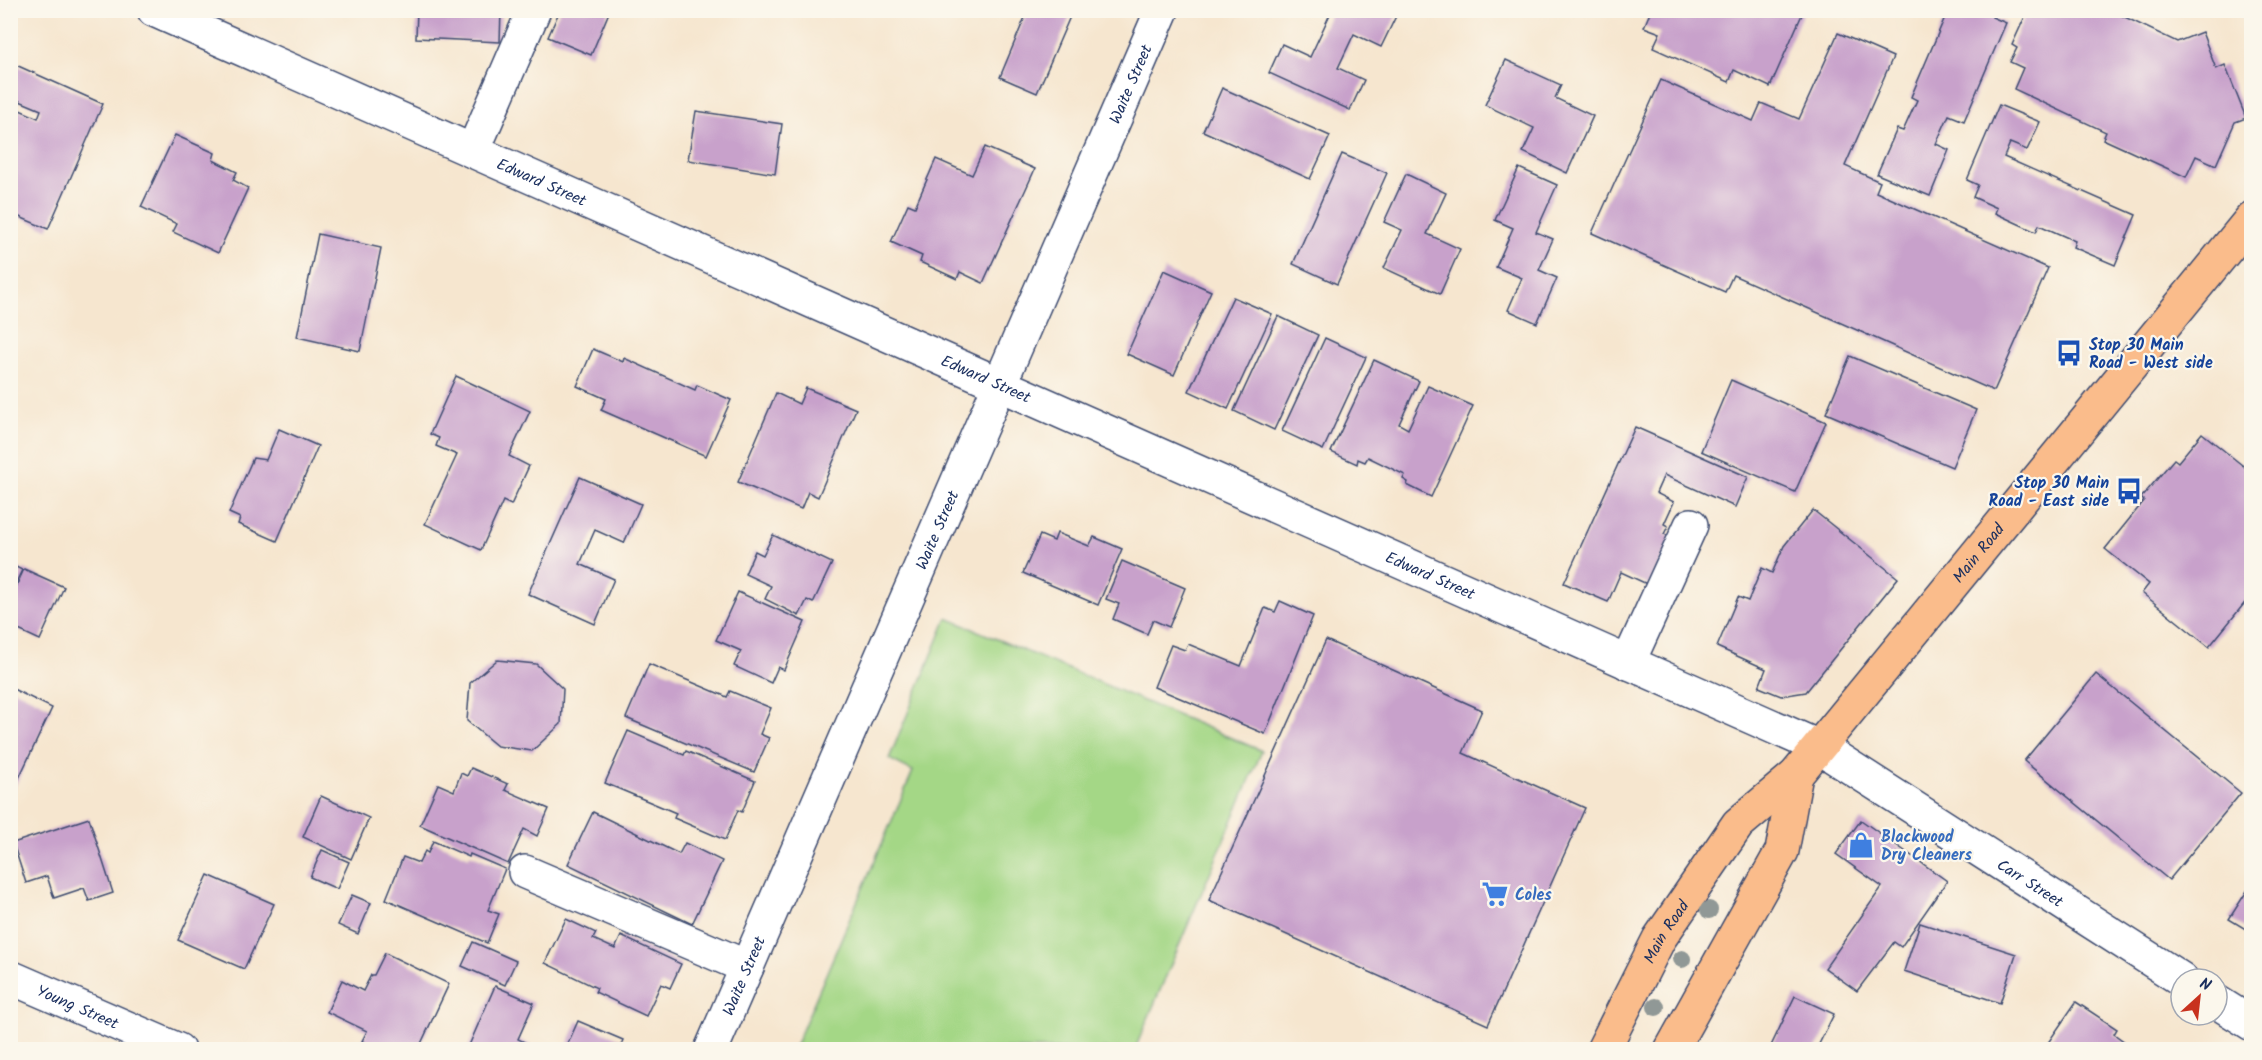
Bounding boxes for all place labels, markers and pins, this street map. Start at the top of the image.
place label: Stop 30 Main Road - West side [2089,333,2213,376]
bus stop icon: Stop 30 Main Road - West side [2054,338,2084,368]
place label: Stop 30 Main Road - East side [1989,471,2109,514]
bus stop icon: Stop 30 Main Road - East side [2114,476,2144,506]
place label: Blackwood Dry Cleaners [1881,825,1972,868]
shop icon: Blackwood Dry Cleaners [1846,830,1876,860]
supermarket icon: Coles [1480,879,1510,909]
place label: Coles [1515,883,1552,908]

